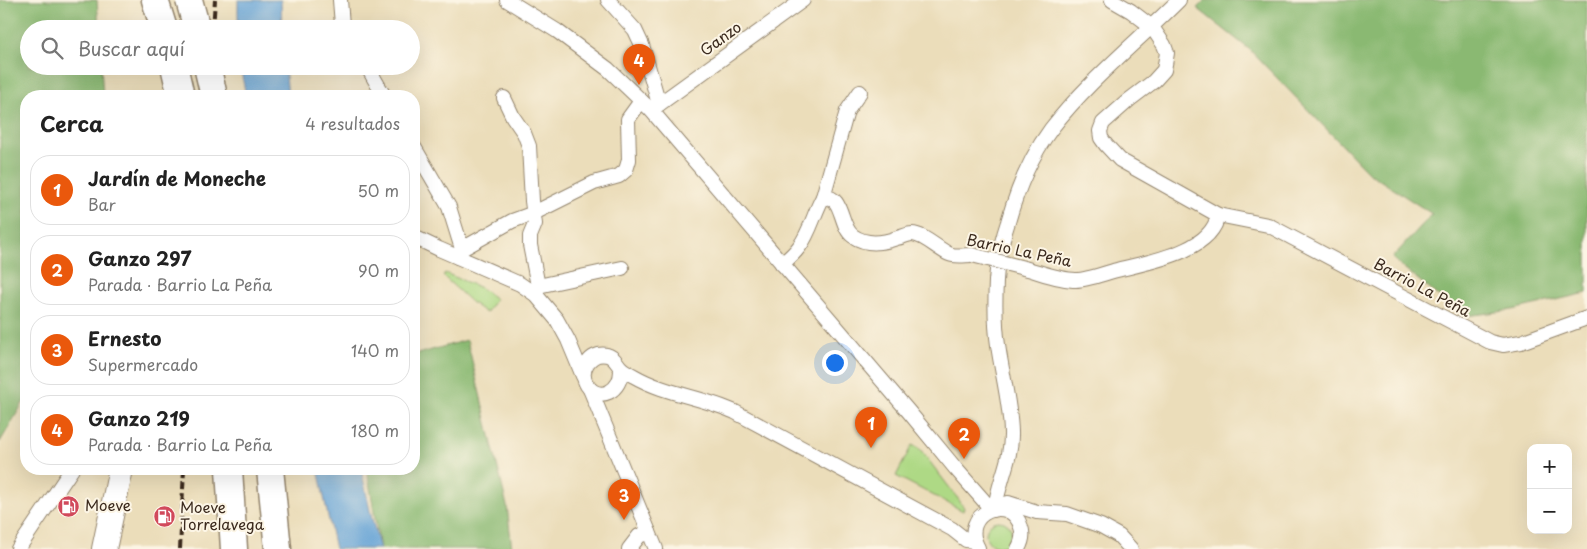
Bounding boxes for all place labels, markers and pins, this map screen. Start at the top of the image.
pin: 4 [623,44,655,85]
pin: 1 [855,407,887,448]
pin: 2 [948,418,980,459]
pin: 3 [608,479,640,520]
place label: Moeve [85,493,131,516]
fuel station icon: Moeve [57,494,81,518]
place label: Moeve Torrelavega [180,495,265,535]
fuel station icon: Moeve Torrelavega [152,505,176,529]

